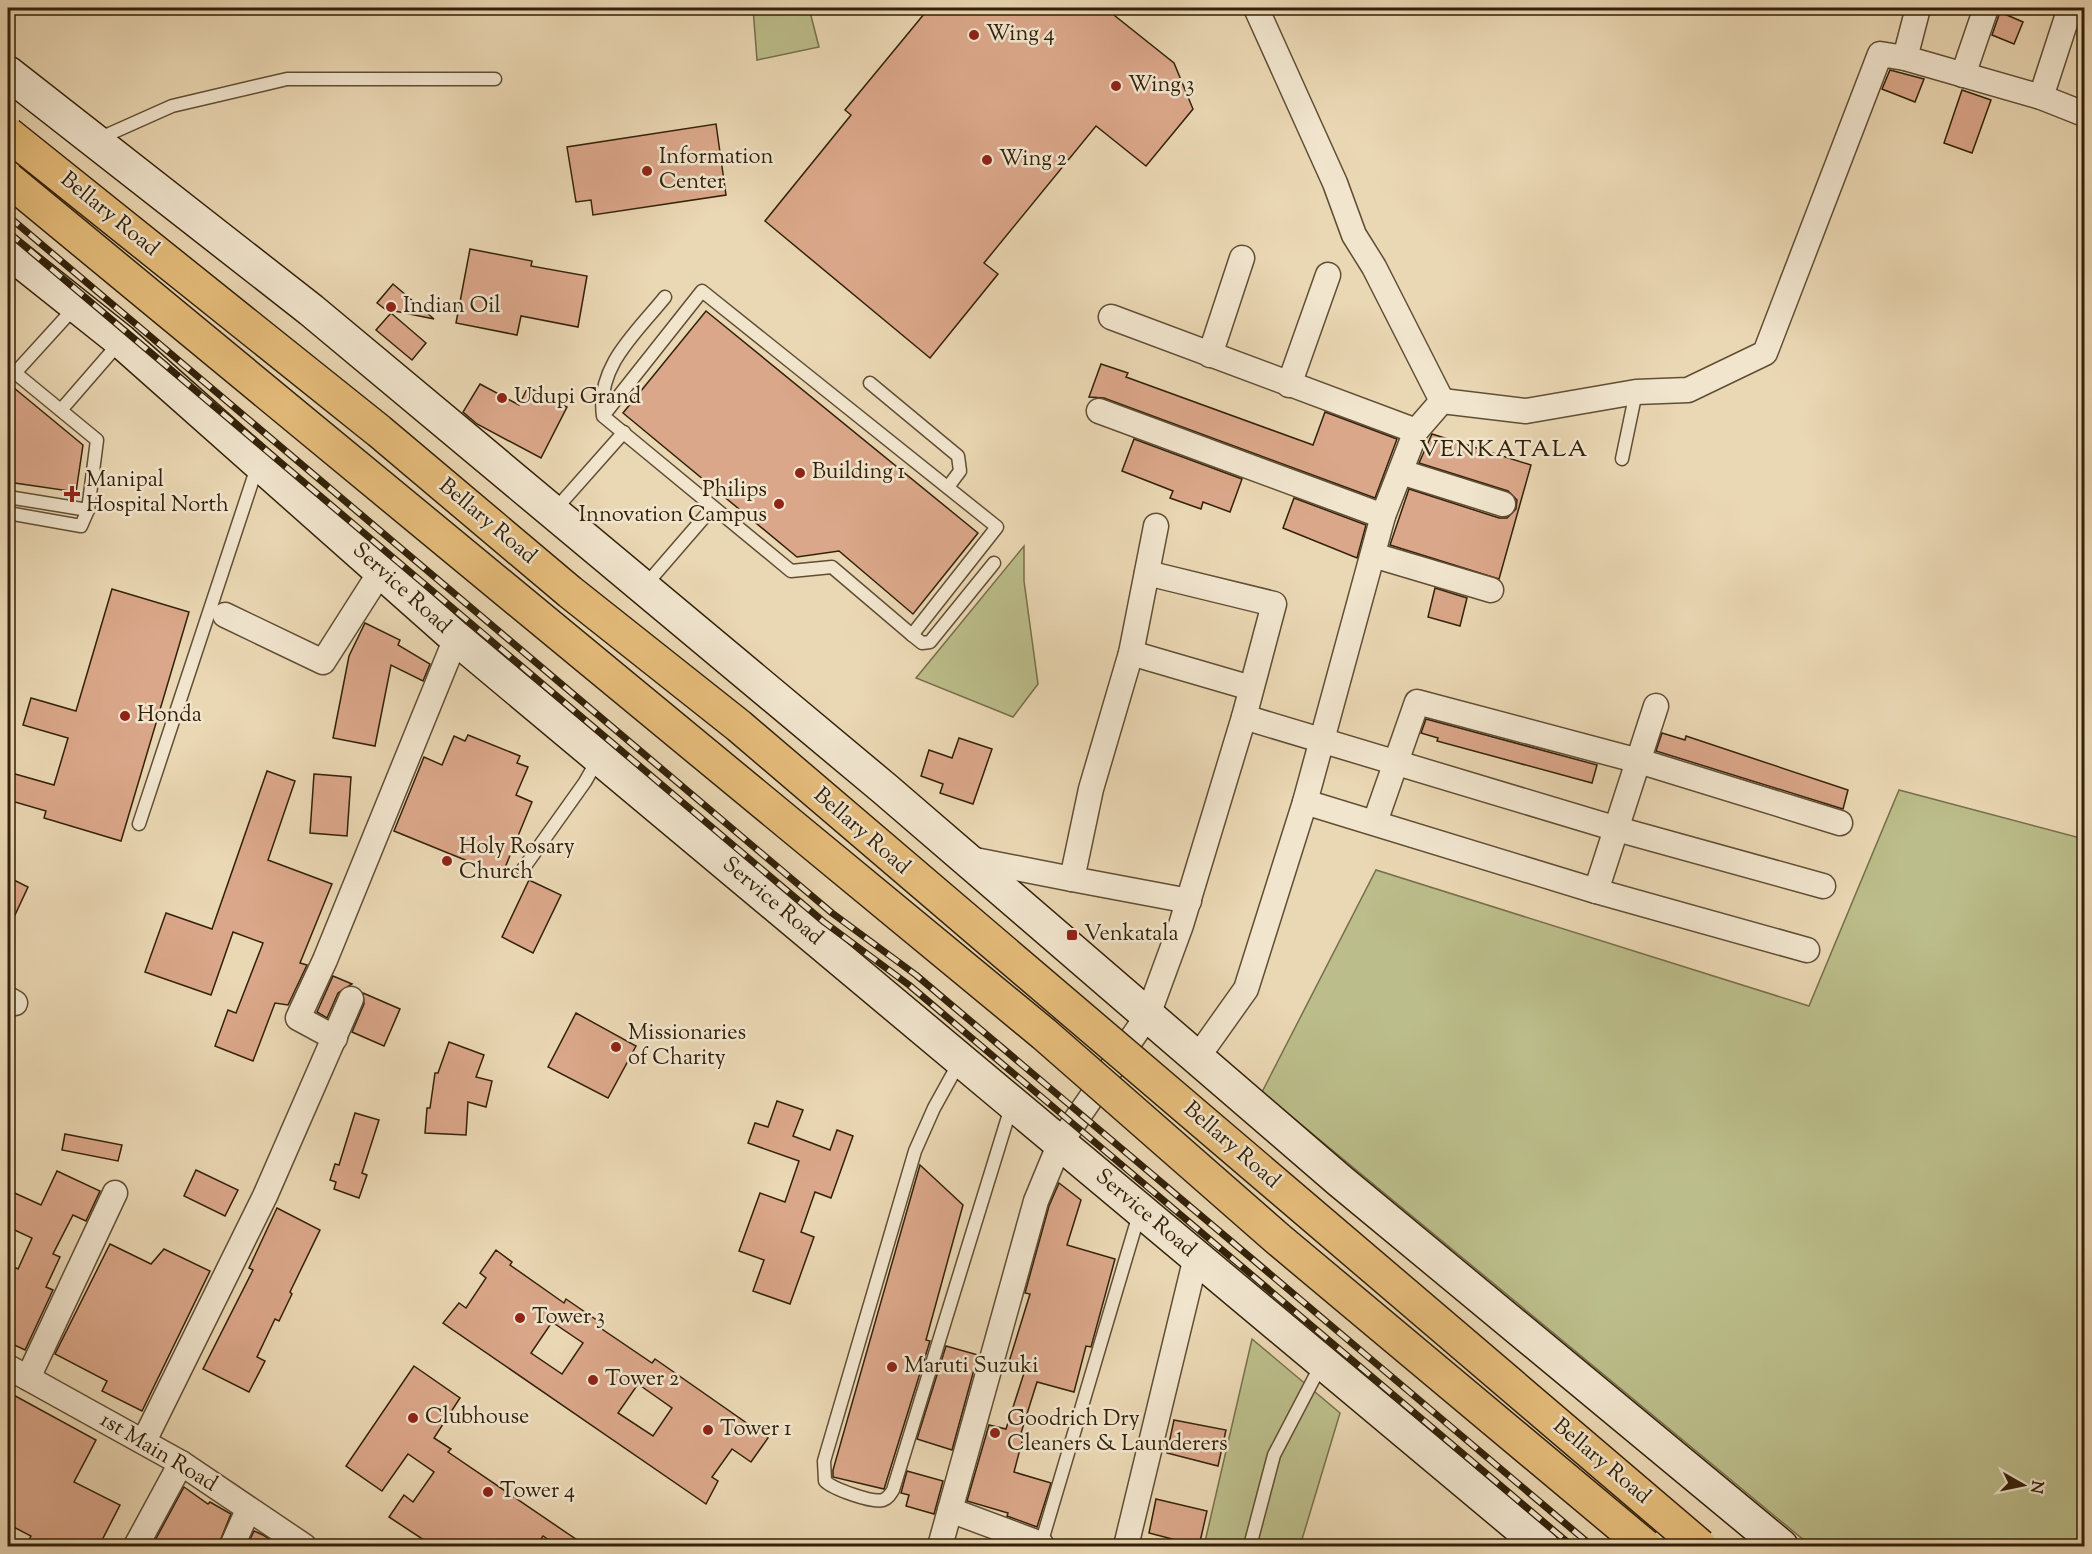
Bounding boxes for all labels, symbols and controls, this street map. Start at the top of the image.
place label: Wing 4 [986,19,1055,51]
marker: Wing 4 [967,28,981,42]
place label: Wing 3 [1128,70,1194,102]
marker: Wing 3 [1109,79,1123,93]
place label: Information Center [659,142,773,199]
place label: Wing 2 [999,144,1067,176]
marker: Wing 2 [980,153,994,167]
marker: Information Center [640,164,654,178]
street label: Bellary Road [53,165,165,265]
place label: Indian Oil [403,291,501,323]
marker: Indian Oil [384,300,398,314]
place label: Udupi Grand [514,382,641,414]
marker: Udupi Grand [495,391,509,405]
district label: VENKATALA [1419,433,1589,467]
place label: Building 1 [812,457,906,489]
place label: Manipal Hospital North [86,465,229,522]
marker: Building 1 [793,466,807,480]
street label: Bellary Road [431,471,543,573]
place label: Philips Innovation Campus [579,475,767,532]
marker: Manipal Hospital North [63,485,81,503]
marker: Philips Innovation Campus [772,497,786,511]
street label: Service Road [344,536,458,642]
place label: Honda [137,700,202,732]
marker: Honda [118,709,132,723]
street label: Bellary Road [805,781,917,883]
place label: Holy Rosary Church [459,832,575,889]
street label: Service Road [714,850,830,954]
marker: Holy Rosary Church [440,854,454,868]
place label: Venkatala [1084,919,1179,951]
marker: Venkatala [1065,928,1079,942]
place label: Missionaries of Charity [628,1018,746,1075]
marker: Missionaries of Charity [609,1040,623,1054]
street label: Bellary Road [1175,1095,1287,1197]
street label: Service Road [1087,1162,1203,1266]
place label: Tower 3 [532,1302,605,1334]
marker: Tower 3 [513,1311,527,1325]
place label: Maruti Suzuki [904,1351,1038,1383]
marker: Maruti Suzuki [885,1360,899,1374]
place label: Tower 2 [605,1364,679,1396]
marker: Tower 2 [586,1373,600,1387]
place label: Clubhouse [425,1402,529,1434]
place label: Goodrich Dry Cleaners & Launderers [1007,1404,1228,1461]
street label: 1st Main Road [93,1405,223,1501]
marker: Clubhouse [406,1411,420,1425]
street label: Bellary Road [1545,1411,1657,1513]
place label: Tower 1 [720,1414,792,1446]
marker: Tower 1 [701,1423,715,1437]
marker: Goodrich Dry Cleaners & Launderers [988,1426,1002,1440]
north arrow [1993,1455,2053,1515]
place label: Tower 4 [500,1476,575,1508]
text: N [2023,1479,2048,1495]
marker: Tower 4 [481,1485,495,1499]

